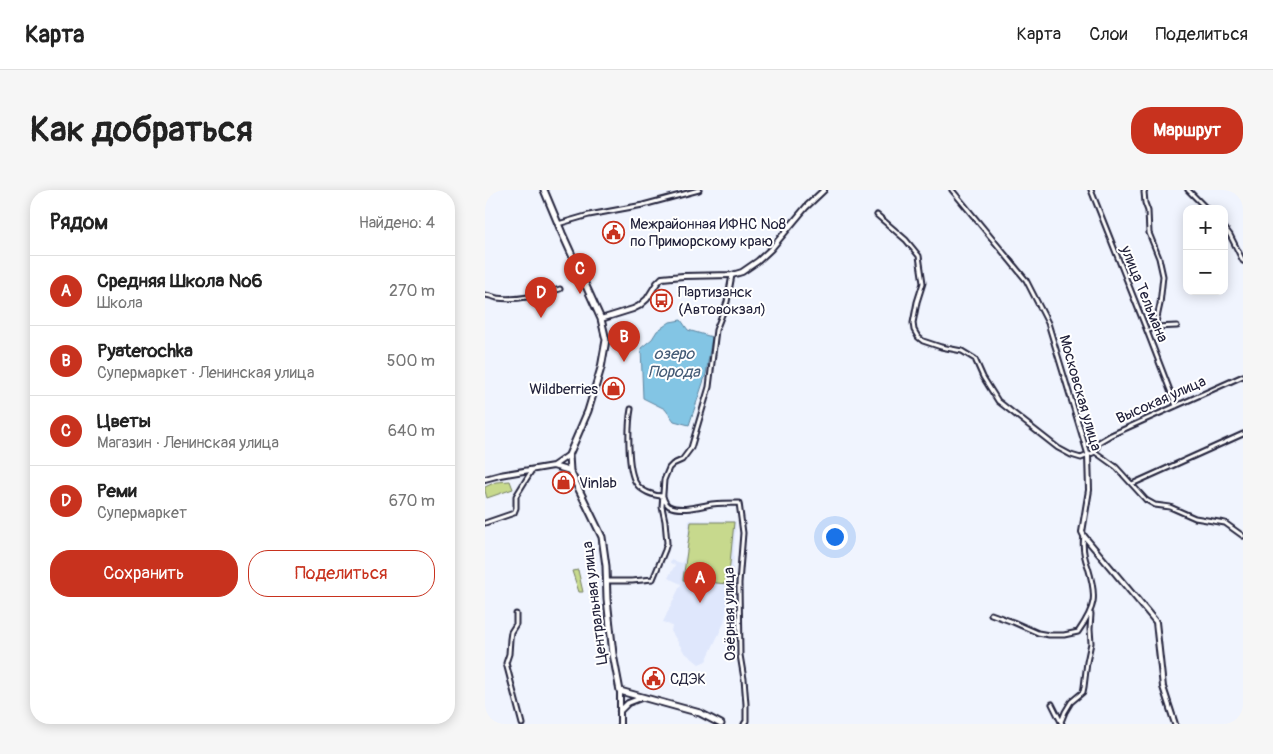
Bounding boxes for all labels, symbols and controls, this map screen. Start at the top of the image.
text: Карта [25,20,84,49]
text: Карта [1017,23,1061,46]
text: Слои [1089,23,1127,46]
text: Поделиться [1155,23,1248,46]
button: Маршрут [1131,107,1243,154]
text: Как добраться [30,108,253,152]
map controls [1183,205,1228,295]
button: + [1183,205,1228,250]
text: Рядом [50,209,108,236]
text: Найдено: 4 [359,213,435,233]
place label: Межрайонная ИФНС №8 по Приморскому краю [630,215,787,251]
public building icon: Межрайонная ИФНС №8 по Приморскому краю [602,221,626,245]
street label: улица Тельмана [1116,242,1172,345]
button: − [1183,250,1228,295]
pin: C [564,253,596,294]
text: Средняя Школа №6 [97,269,263,293]
pin: D [525,277,557,318]
text: A [61,281,71,301]
text: 270 m [389,281,435,301]
place label: Партизанск (Автовокзал) [678,283,766,319]
bus stop icon: Партизанск (Автовокзал) [650,289,674,313]
text: Школа [97,293,143,313]
pin: B [608,321,640,362]
street label: Московская улица [1054,333,1106,453]
text: Pyaterochka [97,339,193,363]
water label: озеро Порода [648,344,701,382]
text: B [61,351,71,371]
text: 500 m [387,351,435,371]
text: Супермаркет · Ленинская улица [97,363,314,383]
street label: Высокая улица [1113,372,1209,428]
shop icon: Wildberries [602,377,626,401]
place label: Wildberries [529,380,598,399]
text: Цветы [97,409,151,433]
text: C [61,421,71,441]
text: 640 m [388,421,435,441]
text: Магазин · Ленинская улица [97,433,279,453]
shop icon: Vinlab [551,471,575,495]
place label: Vinlab [579,474,617,493]
text: Реми [97,479,137,503]
text: D [61,491,71,511]
text: 670 m [389,491,435,511]
text: Супермаркет [97,503,187,523]
your location [822,524,848,550]
street label: Центральная улица [578,540,612,666]
button: Сохранить [50,550,238,597]
button: Поделиться [248,550,435,597]
pin: A [684,562,716,603]
street label: Озёрная улица [720,567,740,661]
public building icon: СДЭК [642,667,666,691]
place label: СДЭК [670,670,706,689]

